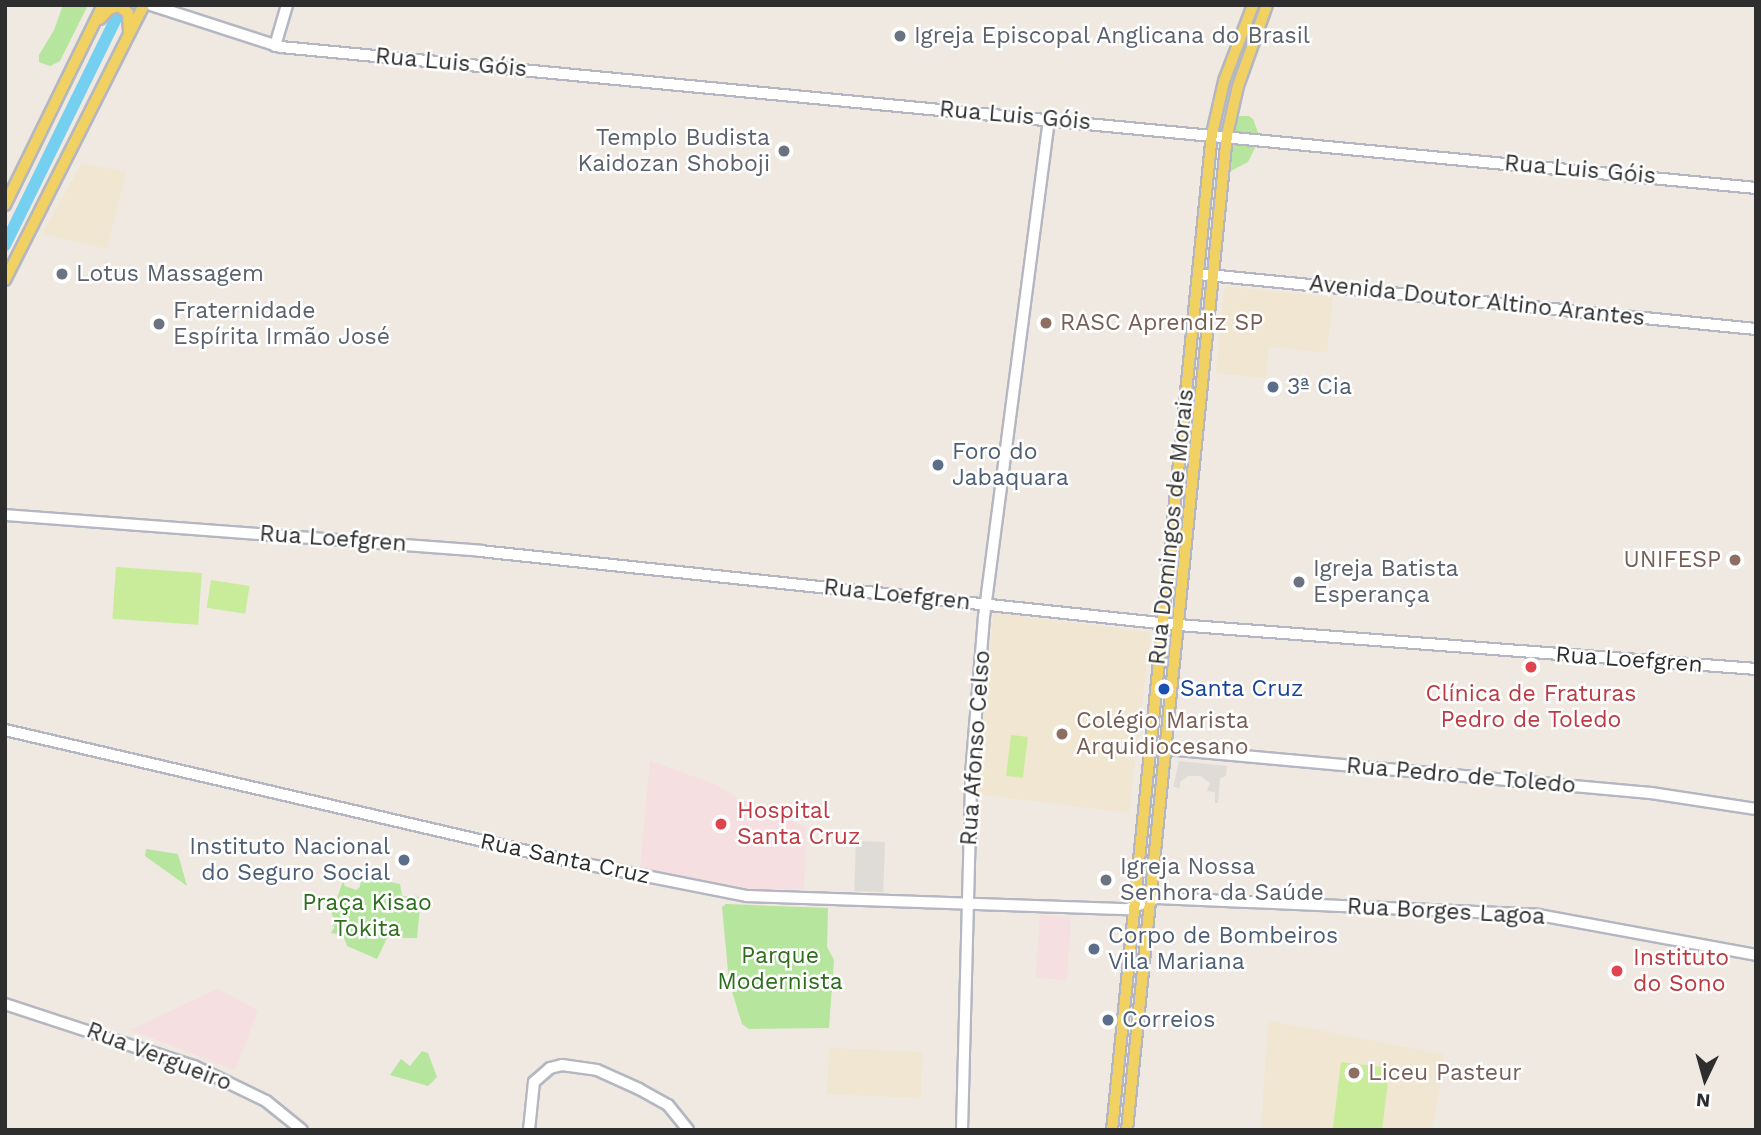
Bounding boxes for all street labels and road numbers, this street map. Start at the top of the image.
street label: Rua Luis Góis [374,43,528,83]
street label: Rua Luis Góis [938,96,1092,136]
street label: Rua Luis Góis [1503,150,1657,190]
street label: Avenida Doutor Altino Arantes [1306,269,1648,333]
street label: Rua Domingos de Morais [1144,387,1200,667]
street label: Rua Loefgren [258,520,408,558]
street label: Rua Loefgren [822,574,972,616]
street label: Rua Loefgren [1554,641,1704,679]
street label: Rua Afonso Celso [955,649,997,847]
street label: Rua Pedro de Toledo [1344,752,1578,800]
street label: Rua Santa Cruz [477,827,653,891]
street label: Rua Borges Lagoa [1346,893,1546,931]
street label: Rua Vergueiro [82,1016,236,1098]

